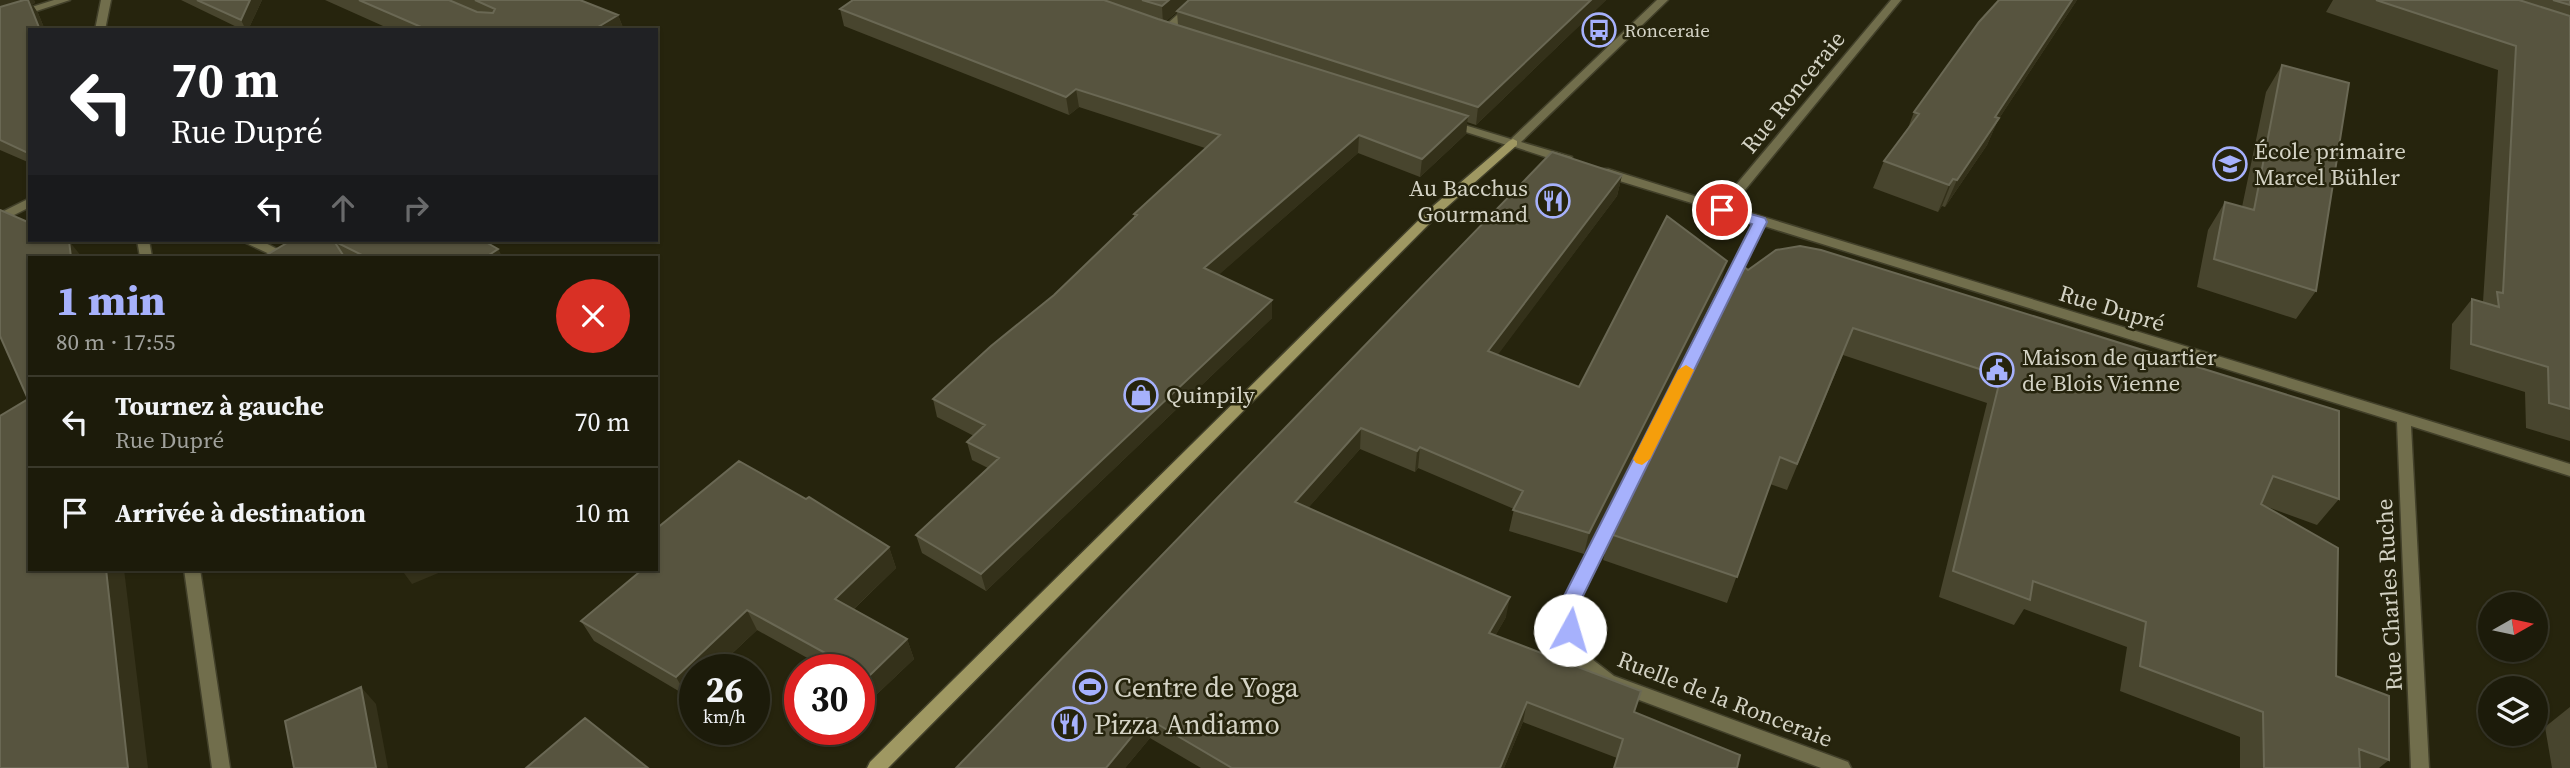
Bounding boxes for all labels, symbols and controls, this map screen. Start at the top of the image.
bus stop icon: Ronceraie [1580,11,1618,49]
place label: Ronceraie [1624,17,1710,43]
street label: Rue Ronceraie [1734,24,1852,160]
text: 70 m [171,46,279,113]
icon: left [56,56,147,147]
text: Rue Dupré [171,110,323,154]
place label: École primaire Marcel Bühler [2254,135,2406,193]
school or university icon: École primaire Marcel Bühler [2211,145,2249,183]
place label: Au Bacchus Gourmand [1409,172,1528,230]
pin [1692,180,1752,240]
restaurant icon: Au Bacchus Gourmand [1534,182,1572,220]
icon: left [251,189,289,227]
icon: ahead [324,189,362,227]
icon: right [397,189,435,227]
icon: arrive [1703,191,1741,229]
text: 1 min [56,271,166,329]
street label: Rue Dupré [2055,277,2169,339]
button: close [556,279,630,353]
text: 80 m · 17:55 [56,326,176,358]
place label: Maison de quartier de Blois Vienne [2022,341,2217,399]
public building icon: Maison de quartier de Blois Vienne [1978,351,2016,389]
shop icon: Quinpily [1122,376,1160,414]
place label: Quinpily [1166,379,1255,411]
text: Tournez à gauche [115,388,324,424]
icon: left [56,403,94,441]
text: 70 m [575,404,630,440]
text: Rue Dupré [115,424,224,456]
icon: arrive [56,494,94,532]
text: Arrivée à destination [115,495,366,531]
text: 10 m [575,495,630,531]
street label: Rue Charles Ruche [2368,498,2410,692]
north arrow [2478,592,2548,662]
map controls [2478,592,2548,746]
position arrow [1533,593,1607,667]
street label: Ruelle de la Ronceraie [1613,643,1837,755]
speed limit sign: 30 [784,654,875,745]
text: 26 [706,666,743,714]
sports icon: Centre de Yoga [1071,668,1109,706]
place label: Centre de Yoga [1114,668,1300,706]
button: layers [2478,676,2548,746]
text: km/h [703,704,746,729]
restaurant icon: Pizza Andiamo [1050,705,1088,743]
place label: Pizza Andiamo [1094,705,1280,743]

